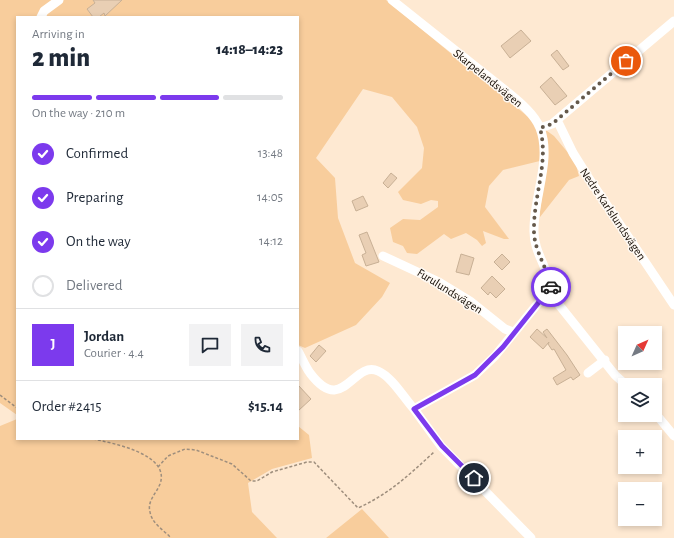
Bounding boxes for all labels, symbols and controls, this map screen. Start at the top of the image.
text: Arriving in [32,28,85,41]
text: 14:18–14:23 [216,42,283,57]
pin [609,44,643,78]
text: 2 min [32,45,90,71]
street label: Skarpelandsvägen [451,47,525,109]
icon: bag [615,50,637,72]
text: On the way · 210 m [32,107,125,120]
icon: check [32,143,54,165]
text: Confirmed [66,146,128,161]
text: 13:48 [258,147,283,160]
street label: Nedre Karlslundsvägen [578,166,648,262]
icon: check [32,187,54,209]
text: Preparing [66,190,123,205]
text: 14:05 [257,191,283,204]
icon: check [32,231,54,253]
text: On the way [66,234,131,249]
text: 14:12 [259,235,283,248]
street label: Furulundsvägen [415,266,485,316]
courier [531,267,571,307]
icon: car [540,276,562,298]
text: Delivered [66,278,123,293]
button: chat [189,324,231,366]
button: phone [241,324,283,366]
north arrow [618,326,662,370]
map controls [618,326,662,526]
text: Jordan [84,329,124,344]
text: J [50,337,56,352]
text: Courier · 4.4 [84,347,144,360]
button: layers [618,378,662,422]
text: Order #2415 [32,399,102,414]
text: $15.14 [248,399,283,414]
button: + [618,430,662,474]
pin [457,461,491,495]
icon: home [463,467,485,489]
button: − [618,482,662,526]

